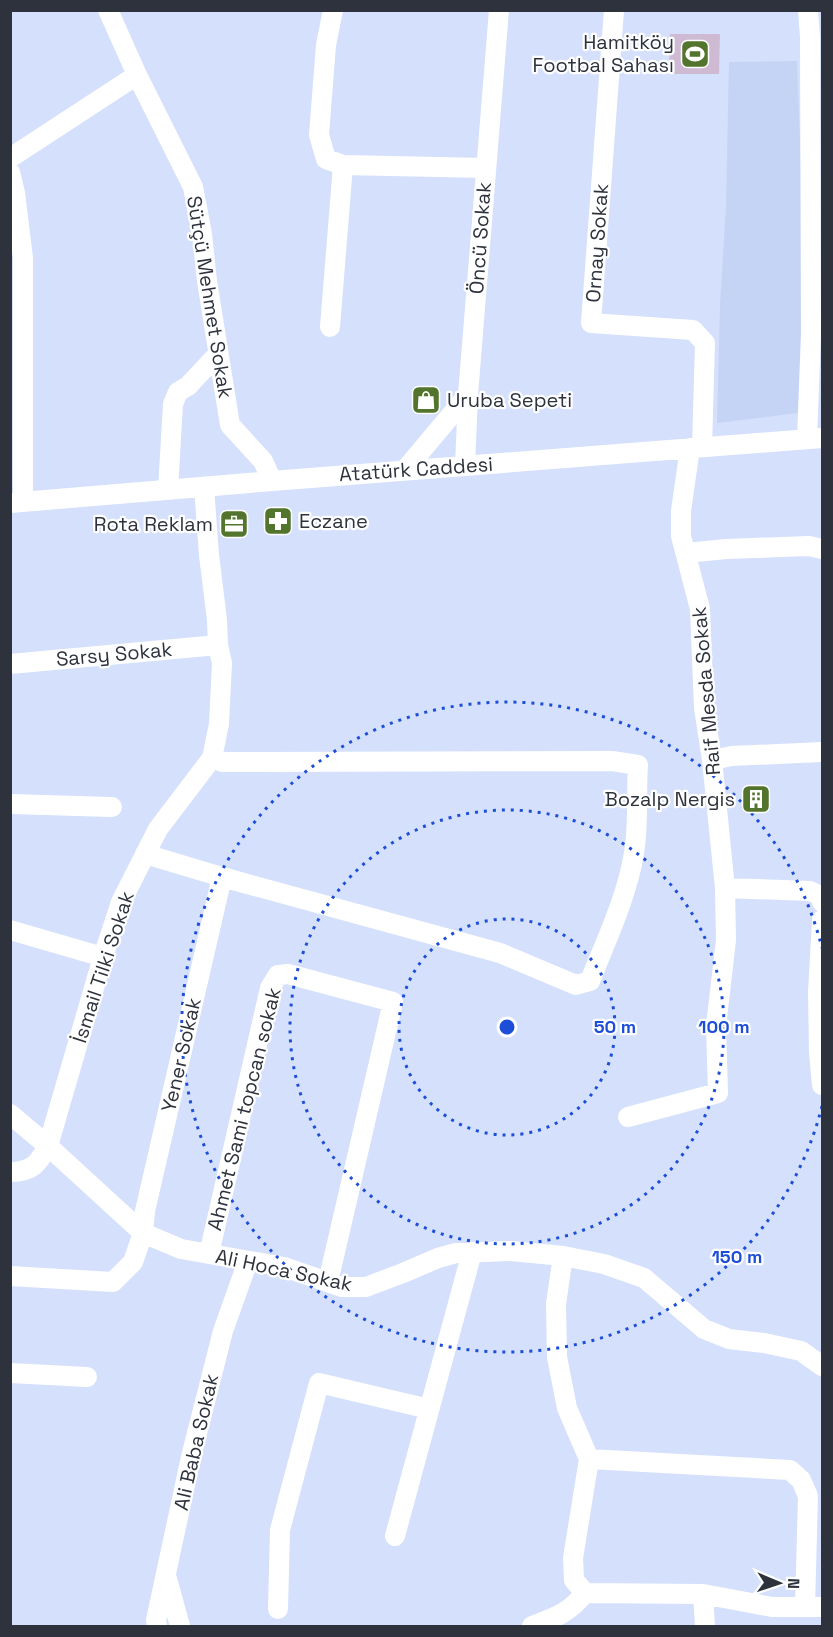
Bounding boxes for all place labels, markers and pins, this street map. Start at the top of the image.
place label: Hamitköy Footbal Sahası [533,29,674,78]
sports icon: Hamitköy Footbal Sahası [679,38,711,70]
shop icon: Uruba Sepeti [410,384,442,416]
place label: Uruba Sepeti [447,387,572,413]
pharmacy icon: Eczane [262,505,294,537]
office icon: Rota Reklam [218,508,250,540]
place label: Eczane [299,508,368,534]
place label: Rota Reklam [94,511,213,537]
building icon: Bozalp Nergis [740,783,772,815]
place label: Bozalp Nergis [604,786,735,812]
centre of rings [497,1017,517,1037]

